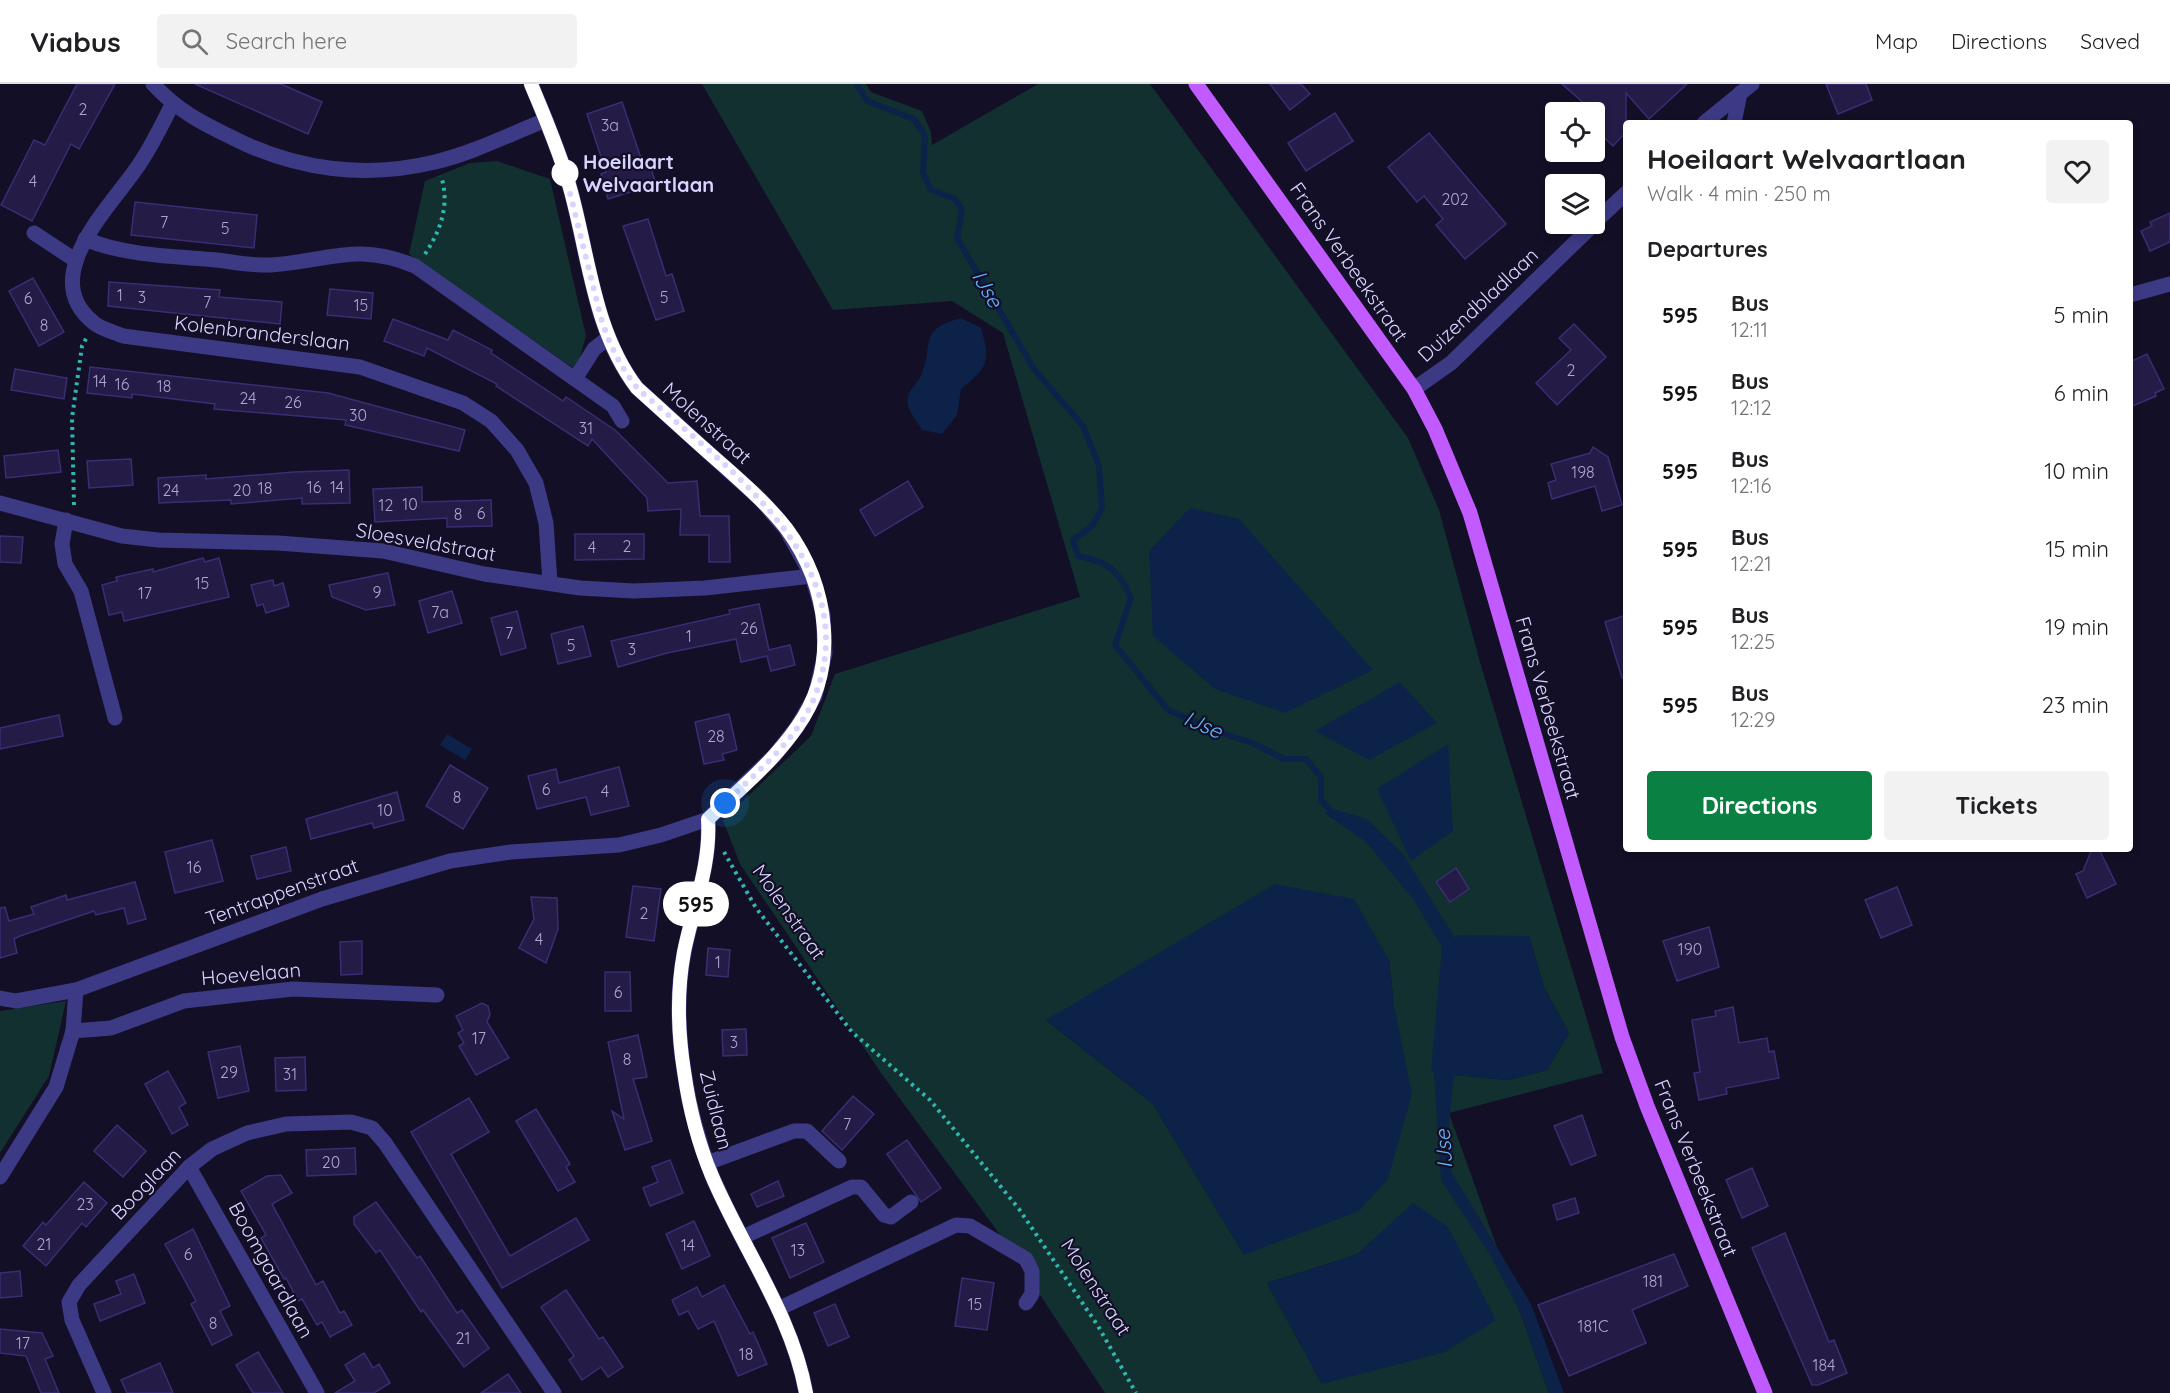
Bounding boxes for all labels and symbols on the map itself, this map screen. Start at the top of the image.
house number: 2 [79,99,88,119]
house number: 3a [601,115,619,135]
place label: Hoeilaart Welvaartlaan [583,149,714,197]
marker: Hoeilaart Welvaartlaan [552,160,578,186]
house number: 4 [29,171,37,191]
street label: Frans Verbeekstraat [1285,177,1414,347]
house number: 202 [1441,189,1469,209]
house number: 7 [160,212,168,232]
house number: 5 [221,218,229,238]
street label: Duizendbladlaan [1412,242,1543,367]
water label: IJse [967,265,1009,313]
house number: 1 [117,285,123,305]
house number: 3 [138,287,146,307]
house number: 5 [660,287,668,307]
house number: 6 [24,288,33,308]
house number: 7 [203,292,211,312]
house number: 15 [354,295,368,315]
street label: Kolenbranderslaan [173,309,351,356]
house number: 8 [40,315,48,335]
house number: 2 [1567,360,1576,380]
house number: 14 [93,371,107,391]
house number: 16 [115,374,130,394]
house number: 18 [157,376,171,396]
street label: Molenstraat [658,376,757,469]
house number: 24 [239,388,257,408]
house number: 26 [284,392,302,412]
house number: 30 [349,405,367,425]
house number: 31 [579,418,593,438]
house number: 198 [1571,462,1595,482]
house number: 16 [307,477,322,497]
house number: 14 [330,477,344,497]
house number: 18 [258,478,272,498]
house number: 24 [162,480,180,500]
house number: 20 [233,480,251,500]
house number: 10 [402,494,418,514]
house number: 12 [379,495,394,515]
house number: 6 [477,503,486,523]
house number: 8 [454,504,462,524]
street label: Sloesveldstraat [354,517,498,566]
house number: 2 [623,536,632,556]
house number: 4 [588,537,596,557]
house number: 15 [195,573,209,593]
house number: 9 [373,582,382,602]
house number: 17 [138,583,152,603]
house number: 7a [431,602,449,622]
street label: Frans Verbeekstraat [1510,614,1587,802]
house number: 26 [740,618,758,638]
house number: 7 [505,623,513,643]
house number: 1 [686,626,692,646]
house number: 5 [567,635,575,655]
house number: 3 [628,639,636,659]
water label: IJse [1180,704,1227,744]
house number: 28 [707,726,725,746]
house number: 6 [542,779,551,799]
house number: 4 [601,781,609,801]
house number: 8 [453,787,461,807]
your location [710,788,740,818]
house number: 10 [377,800,393,820]
street label: Tentrappenstraat [202,852,362,931]
house number: 16 [187,857,202,877]
street label: Molenstraat [747,859,832,964]
line badge: 595 [662,884,730,924]
house number: 2 [640,903,649,923]
house number: 4 [535,929,543,949]
house number: 190 [1678,939,1702,959]
house number: 1 [715,952,721,972]
street label: Hoevelaan [200,957,302,990]
house number: 6 [614,982,623,1002]
house number: 17 [472,1028,486,1048]
house number: 3 [730,1032,738,1052]
house number: 8 [623,1049,631,1069]
house number: 29 [220,1062,238,1082]
house number: 31 [283,1064,297,1084]
street label: Zuidlaan [695,1067,738,1152]
street label: Frans Verbeekstraat [1649,1075,1744,1260]
house number: 7 [843,1114,851,1134]
water label: IJse [1429,1128,1457,1169]
street label: Booglaan [105,1143,186,1225]
house number: 20 [322,1152,340,1172]
house number: 23 [76,1194,94,1214]
street label: Boomgaardlaan [224,1197,319,1342]
street label: Molenstraat [1056,1233,1137,1340]
house number: 21 [37,1234,51,1254]
house number: 14 [681,1235,695,1255]
house number: 13 [791,1240,805,1260]
house number: 6 [184,1244,193,1264]
house number: 181 [1643,1271,1663,1291]
house number: 15 [968,1294,982,1314]
house number: 8 [209,1313,217,1333]
house number: 181C [1578,1316,1608,1336]
house number: 21 [456,1328,470,1348]
house number: 17 [16,1333,30,1353]
house number: 18 [739,1344,753,1364]
house number: 184 [1813,1355,1836,1375]

